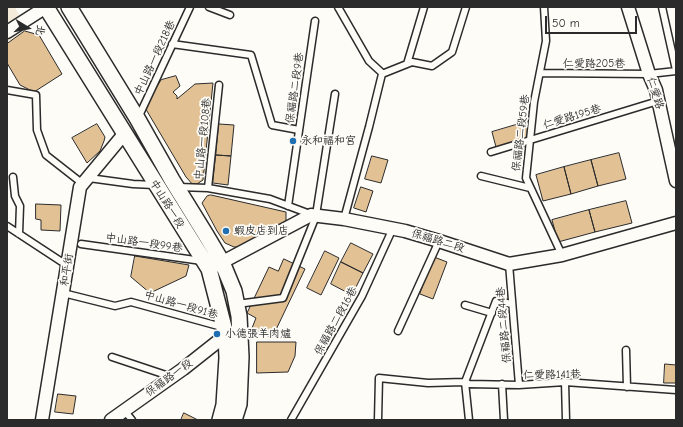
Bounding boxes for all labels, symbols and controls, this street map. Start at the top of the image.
north arrow [8,8,48,48]
scale bar [547,8,639,34]
text: 50 m [552,16,580,30]
street label: 中山路一段218巷 [132,18,178,98]
text: 北 [33,24,48,37]
street label: 保福路二段9巷 [283,52,307,124]
street label: 仁愛路205巷 [563,57,625,71]
street label: 仁愛路 [644,75,666,111]
street label: 保福路二段59巷 [510,94,532,172]
street label: 中山路一段108巷 [192,97,214,181]
street label: 仁愛路195巷 [541,102,603,132]
place label: 永和福和宮 [301,134,356,148]
marker: 永和福和宮 [288,136,298,146]
street label: 中山路一段 [147,177,187,231]
place label: 蝦皮店到店 [234,224,289,238]
marker: 蝦皮店到店 [221,226,231,236]
street label: 保福路二段 [410,227,466,255]
street label: 中山路一段99巷 [105,231,183,255]
street label: 和平街 [58,253,76,287]
street label: 保福路二段16巷 [312,284,360,358]
street label: 保福路二段44巷 [494,286,514,364]
street label: 中山路一段91巷 [143,288,219,322]
place label: 小德張羊肉爐 [225,327,291,341]
marker: 小德張羊肉爐 [212,329,222,339]
street label: 保福路一段 [143,356,195,400]
street label: 仁愛路141巷 [523,368,581,382]

